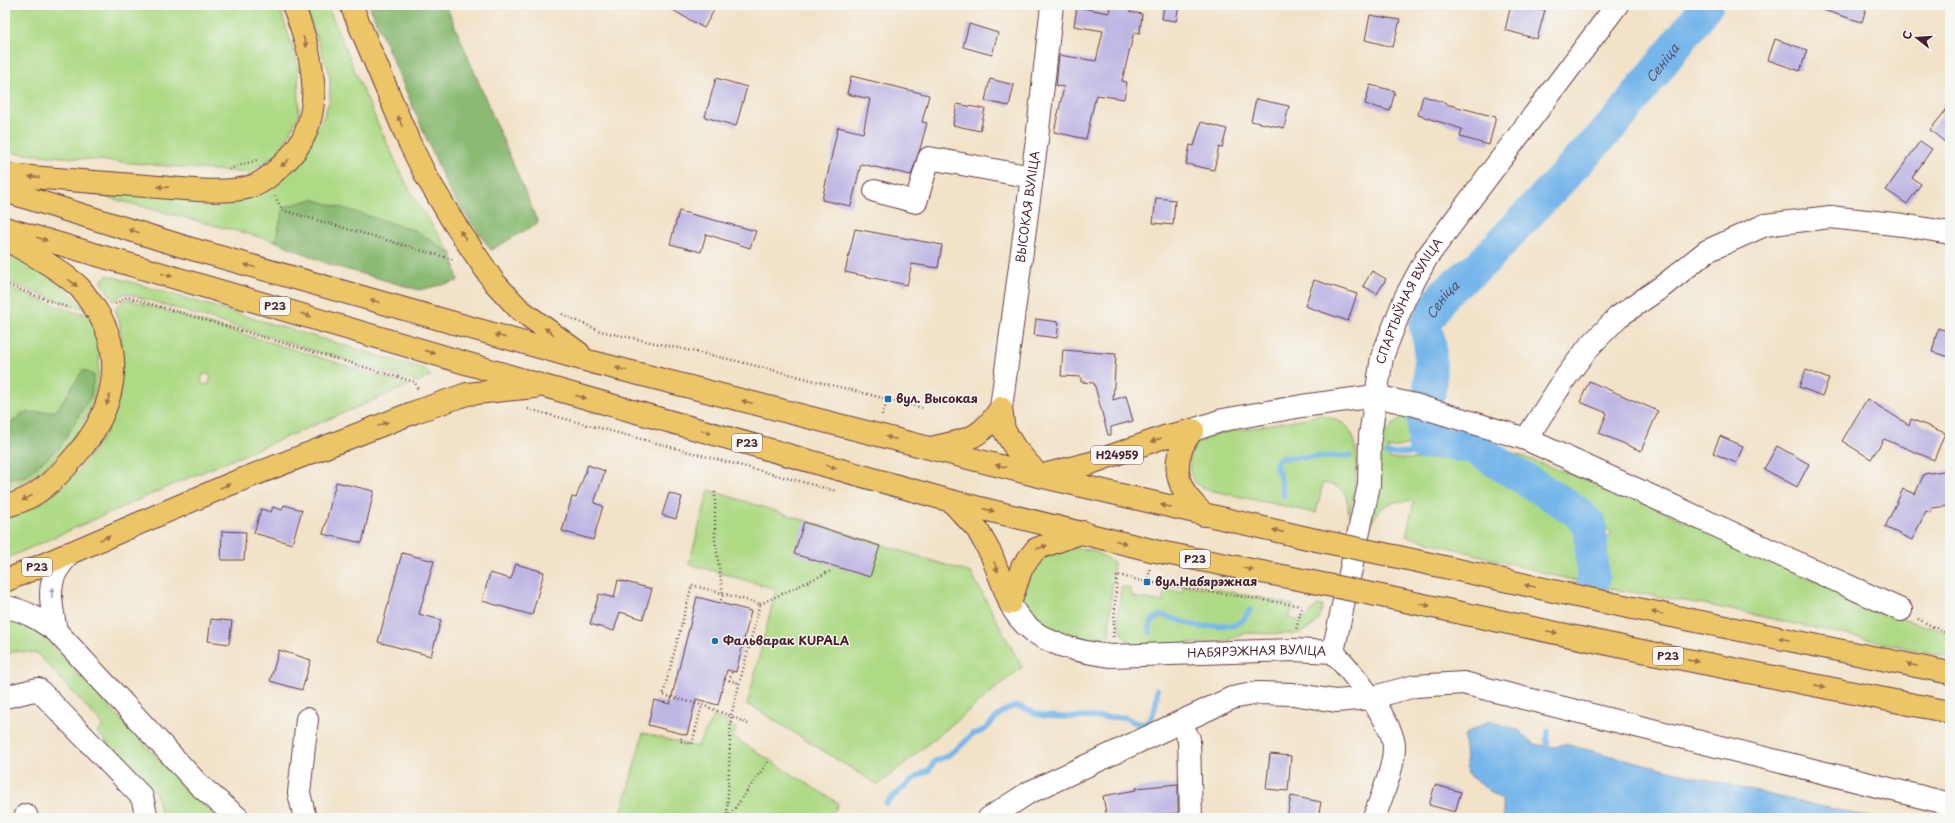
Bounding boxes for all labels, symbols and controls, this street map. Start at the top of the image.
north arrow [1897,18,1937,58]
text: С [1898,28,1916,41]
one-way arrow [303,36,309,48]
water label: Сеніца [1641,38,1684,86]
one-way arrow [397,115,403,127]
street label: ВЫСОКАЯ ВУЛІЦА [1011,149,1043,264]
one-way arrow [280,158,290,167]
one-way arrow [28,174,40,180]
one-way arrow [157,184,169,191]
one-way arrow [128,228,140,234]
one-way arrow [459,230,467,241]
street label: СПАРТЫЎНАЯ ВУЛІЦА [1371,234,1446,365]
one-way arrow [37,236,49,242]
one-way arrow [244,263,256,269]
one-way arrow [162,272,174,278]
water label: Сеніца [1421,275,1463,322]
one-way arrow [68,278,78,287]
road number: Р23 [260,297,290,315]
one-way arrow [369,298,381,304]
one-way arrow [300,312,312,318]
one-way arrow [544,327,554,335]
one-way arrow [494,333,506,339]
one-way arrow [425,349,437,355]
one-way arrow [615,366,627,372]
place label: вул. Высокая [896,389,978,407]
one-way arrow [105,394,111,406]
one-way arrow [575,394,587,400]
marker: вул. Высокая [883,394,893,404]
one-way arrow [741,398,753,404]
one-way arrow [378,421,390,427]
one-way arrow [701,429,713,435]
road number: Р23 [732,434,762,452]
one-way arrow [885,434,898,440]
one-way arrow [1149,438,1161,444]
road number: Н24959 [1091,446,1143,464]
one-way arrow [995,463,1007,469]
one-way arrow [826,464,838,470]
one-way arrow [219,483,231,489]
one-way arrow [21,495,33,501]
one-way arrow [1160,503,1172,509]
one-way arrow [983,507,995,513]
one-way arrow [1272,528,1284,534]
one-way arrow [100,534,112,540]
one-way arrow [1115,539,1127,545]
one-way arrow [1037,544,1049,550]
road number: Р23 [1180,550,1210,568]
road number: Р23 [22,558,52,576]
one-way arrow [994,561,1000,573]
one-way arrow [1242,566,1254,572]
place label: вул.Набярэжная [1155,572,1258,590]
marker: вул.Набярэжная [1142,577,1152,587]
one-way arrow [1524,582,1536,588]
one-way arrow [48,586,55,599]
one-way arrow [1419,603,1431,609]
one-way arrow [1651,609,1663,615]
one-way arrow [1546,629,1558,635]
place label: Фальварак KUPALA [723,631,850,649]
marker: Фальварак KUPALA [710,636,720,646]
one-way arrow [1778,636,1791,642]
street label: НАБЯРЭЖНАЯ ВУЛІЦА [1187,640,1327,662]
road number: Р23 [1653,647,1683,665]
one-way arrow [1687,658,1699,664]
one-way arrow [1906,662,1918,668]
one-way arrow [1814,684,1827,690]

